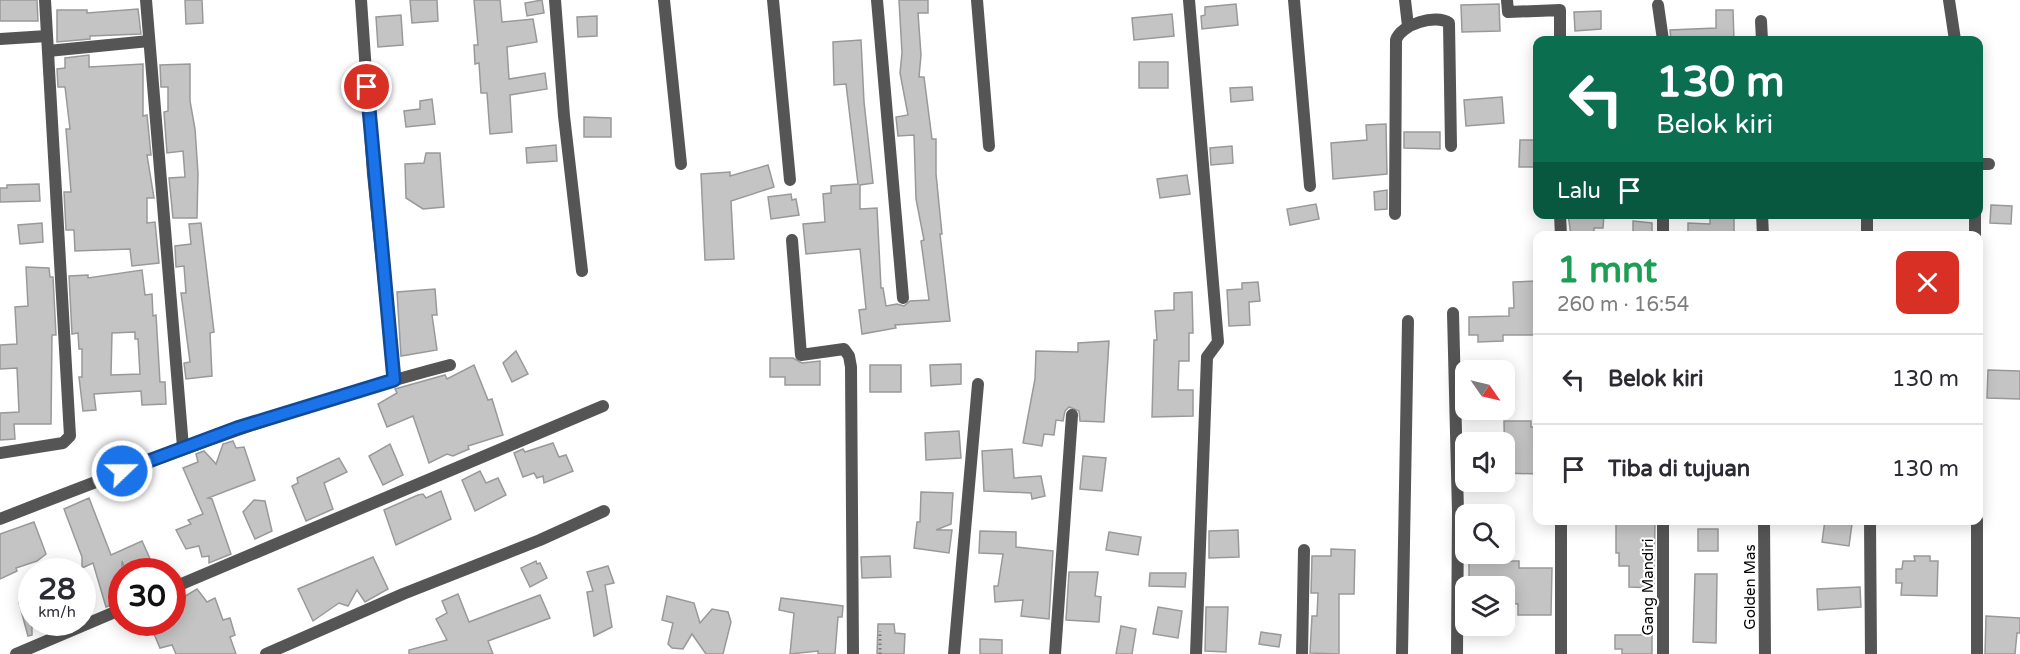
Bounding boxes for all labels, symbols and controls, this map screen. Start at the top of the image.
text: 130 m [1656,57,1785,108]
icon: left [1557,60,1635,138]
pin [341,61,392,112]
icon: arrive [350,70,383,103]
text: Belok kiri [1656,108,1773,141]
icon: arrive [1613,174,1646,207]
text: Lalu [1557,178,1601,204]
text: 1 mnt [1557,249,1657,292]
button: close [1896,251,1959,314]
text: 260 m · 16:54 [1557,293,1689,317]
north arrow [1455,360,1515,420]
map controls [1455,360,1515,636]
icon: left [1557,363,1590,396]
text: Belok kiri [1608,366,1704,392]
text: 130 m [1892,366,1959,392]
button: sound [1455,432,1515,492]
position arrow [90,439,154,503]
icon: arrive [1557,453,1590,486]
text: Tiba di tujuan [1608,456,1750,482]
text: 130 m [1892,456,1959,482]
button: search [1455,504,1515,564]
street label: Gang Mandiri [1639,538,1657,636]
street label: Golden Mas [1741,544,1759,630]
speed limit sign: 30 [108,558,186,636]
text: 28 [38,571,76,608]
button: layers [1455,576,1515,636]
text: km/h [38,603,76,621]

